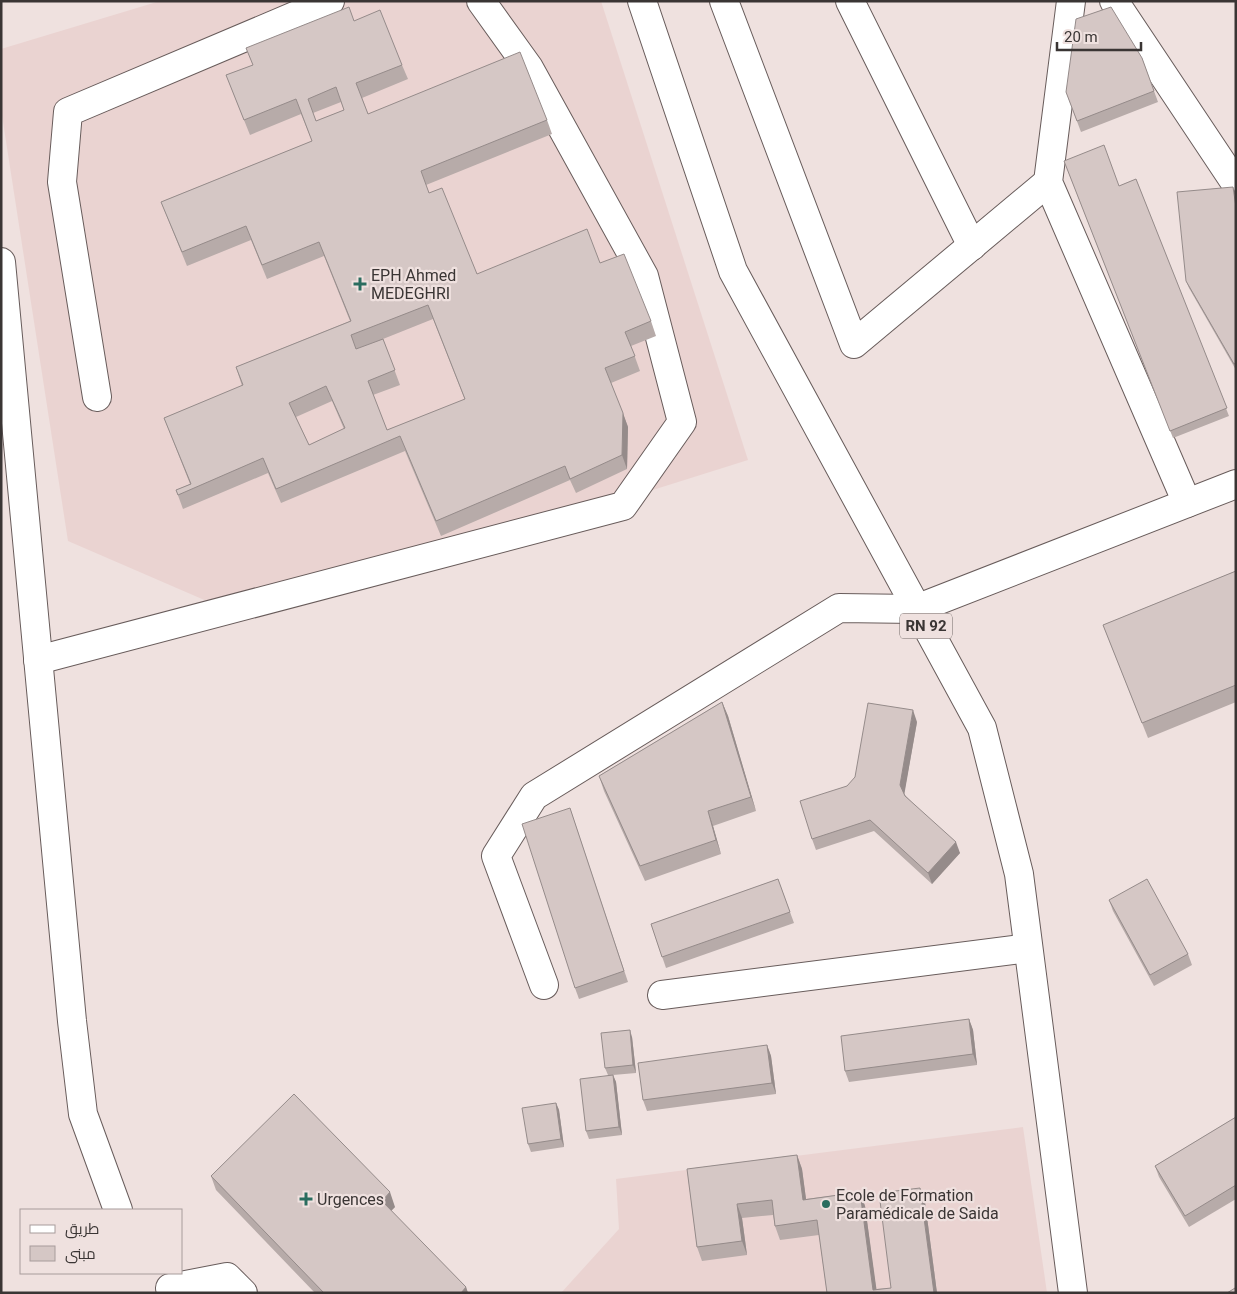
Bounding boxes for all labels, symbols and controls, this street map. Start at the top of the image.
scale bar [1057,20,1141,52]
text: 20 m [1064,28,1098,46]
place label: EPH Ahmed MEDEGHRI [371,266,456,303]
marker: EPH Ahmed MEDEGHRI [353,277,367,291]
road number: RN 92 [900,614,952,638]
place label: Ecole de Formation Paramédicale de Saida [836,1186,999,1223]
place label: Urgences [317,1190,384,1209]
marker: Urgences [299,1192,313,1206]
marker: Ecole de Formation Paramédicale de Saida [820,1198,832,1210]
legend [20,1209,182,1274]
text: طريق [65,1220,99,1239]
text: مبنى [65,1245,96,1264]

